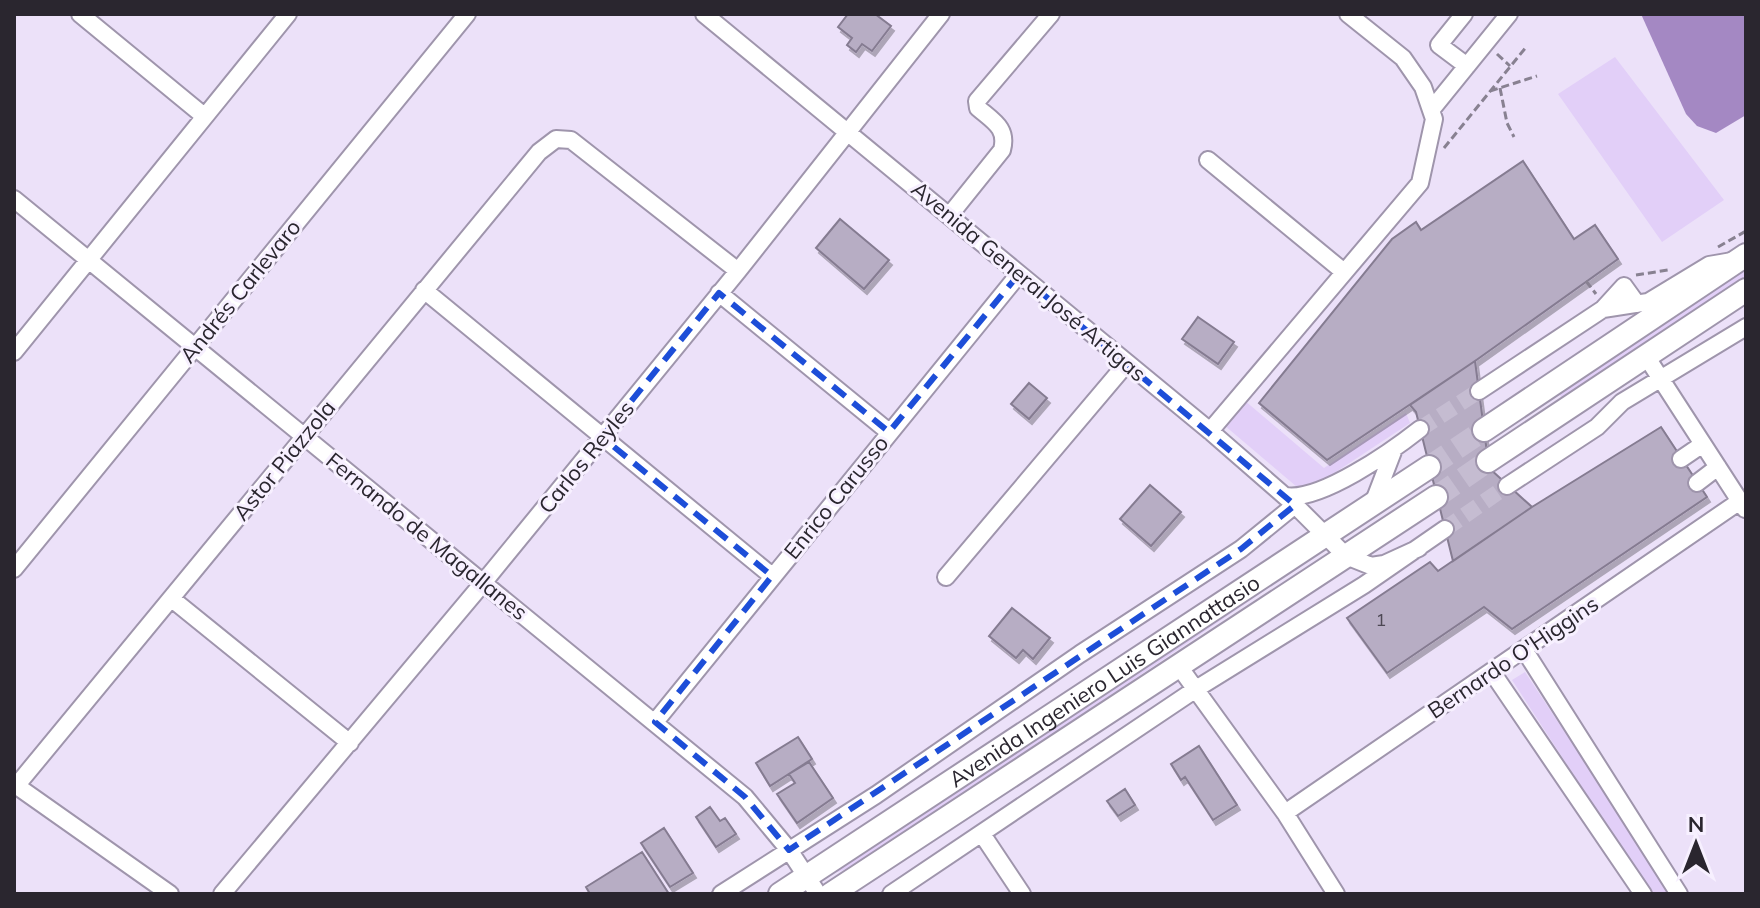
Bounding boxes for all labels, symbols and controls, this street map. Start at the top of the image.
street label: Avenida General José Artigas [906,175,1152,387]
street label: Andrés Carlevaro [174,214,306,368]
street label: Astor Piazzola [227,394,341,526]
street label: Carlos Reyles [532,395,640,519]
street label: Enrico Carusso [778,430,894,564]
street label: Fernando de Magallanes [321,446,533,626]
street label: Avenida Ingeniero Luis Giannattasio [943,568,1265,793]
street label: Bernardo O'Higgins [1422,590,1604,724]
house number: 1 [1376,608,1386,631]
north arrow [1656,804,1736,884]
text: N [1688,810,1704,838]

